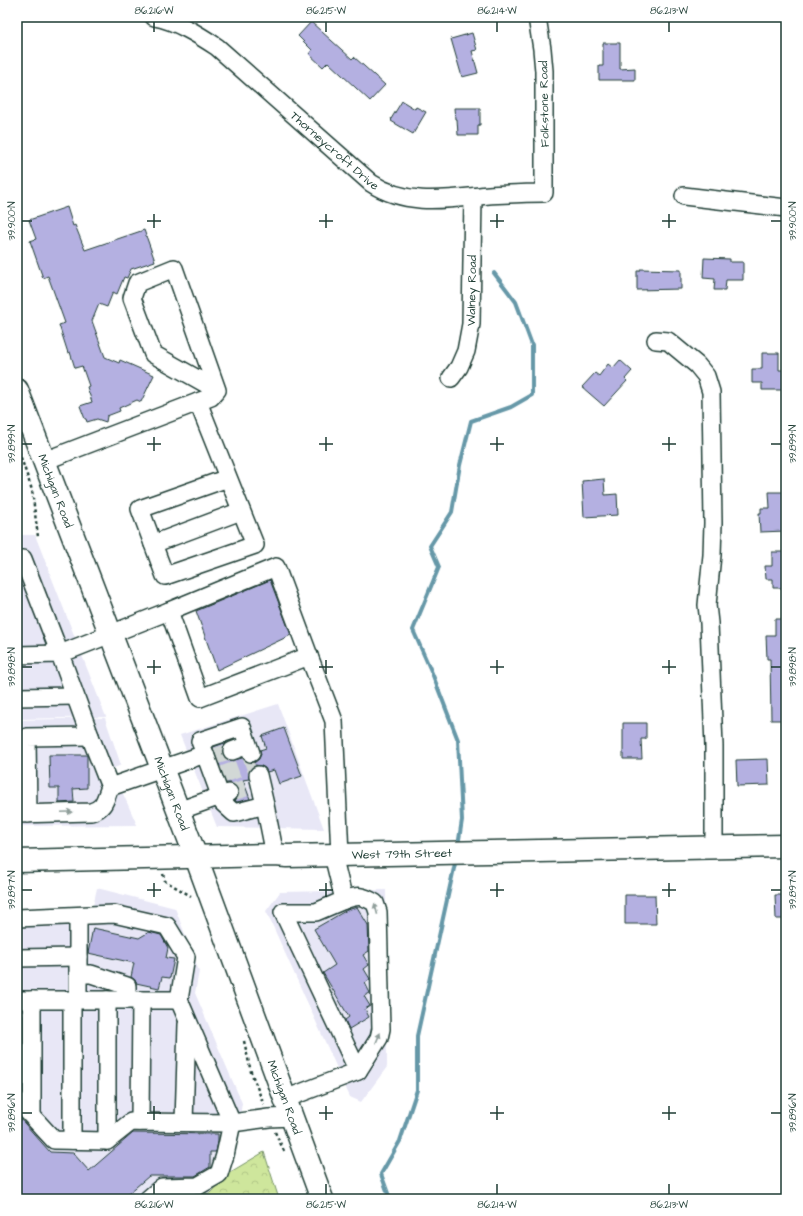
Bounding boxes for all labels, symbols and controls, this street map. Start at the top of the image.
text: 86.216°W [134,4,174,18]
text: 86.215°W [306,4,347,18]
text: 86.214°W [477,4,517,18]
text: 86.213°W [650,4,689,18]
street label: Folkstone Road [535,60,554,148]
street label: Thorneycroft Drive [286,107,382,195]
text: 39.900°N [5,202,19,240]
text: 39.900°N [786,202,800,240]
street label: Walney Road [463,255,482,326]
text: 39.899°N [5,425,19,463]
text: 39.899°N [786,425,800,463]
street label: Michigan Road [33,452,77,530]
text: 39.898°N [5,647,19,687]
text: 39.898°N [786,647,800,687]
street label: Michigan Road [149,754,193,833]
one-way arrow [61,809,73,816]
street label: West 79th Street [352,845,452,864]
text: 39.897°N [5,871,19,909]
text: 39.897°N [786,871,800,909]
one-way arrow [373,903,379,915]
one-way arrow [374,1032,381,1044]
street label: Michigan Road [263,1058,305,1137]
text: 39.896°N [5,1093,19,1133]
text: 39.896°N [786,1093,800,1133]
text: 86.216°W [134,1198,174,1212]
text: 86.215°W [306,1198,347,1212]
text: 86.214°W [477,1198,517,1212]
text: 86.213°W [650,1198,689,1212]

